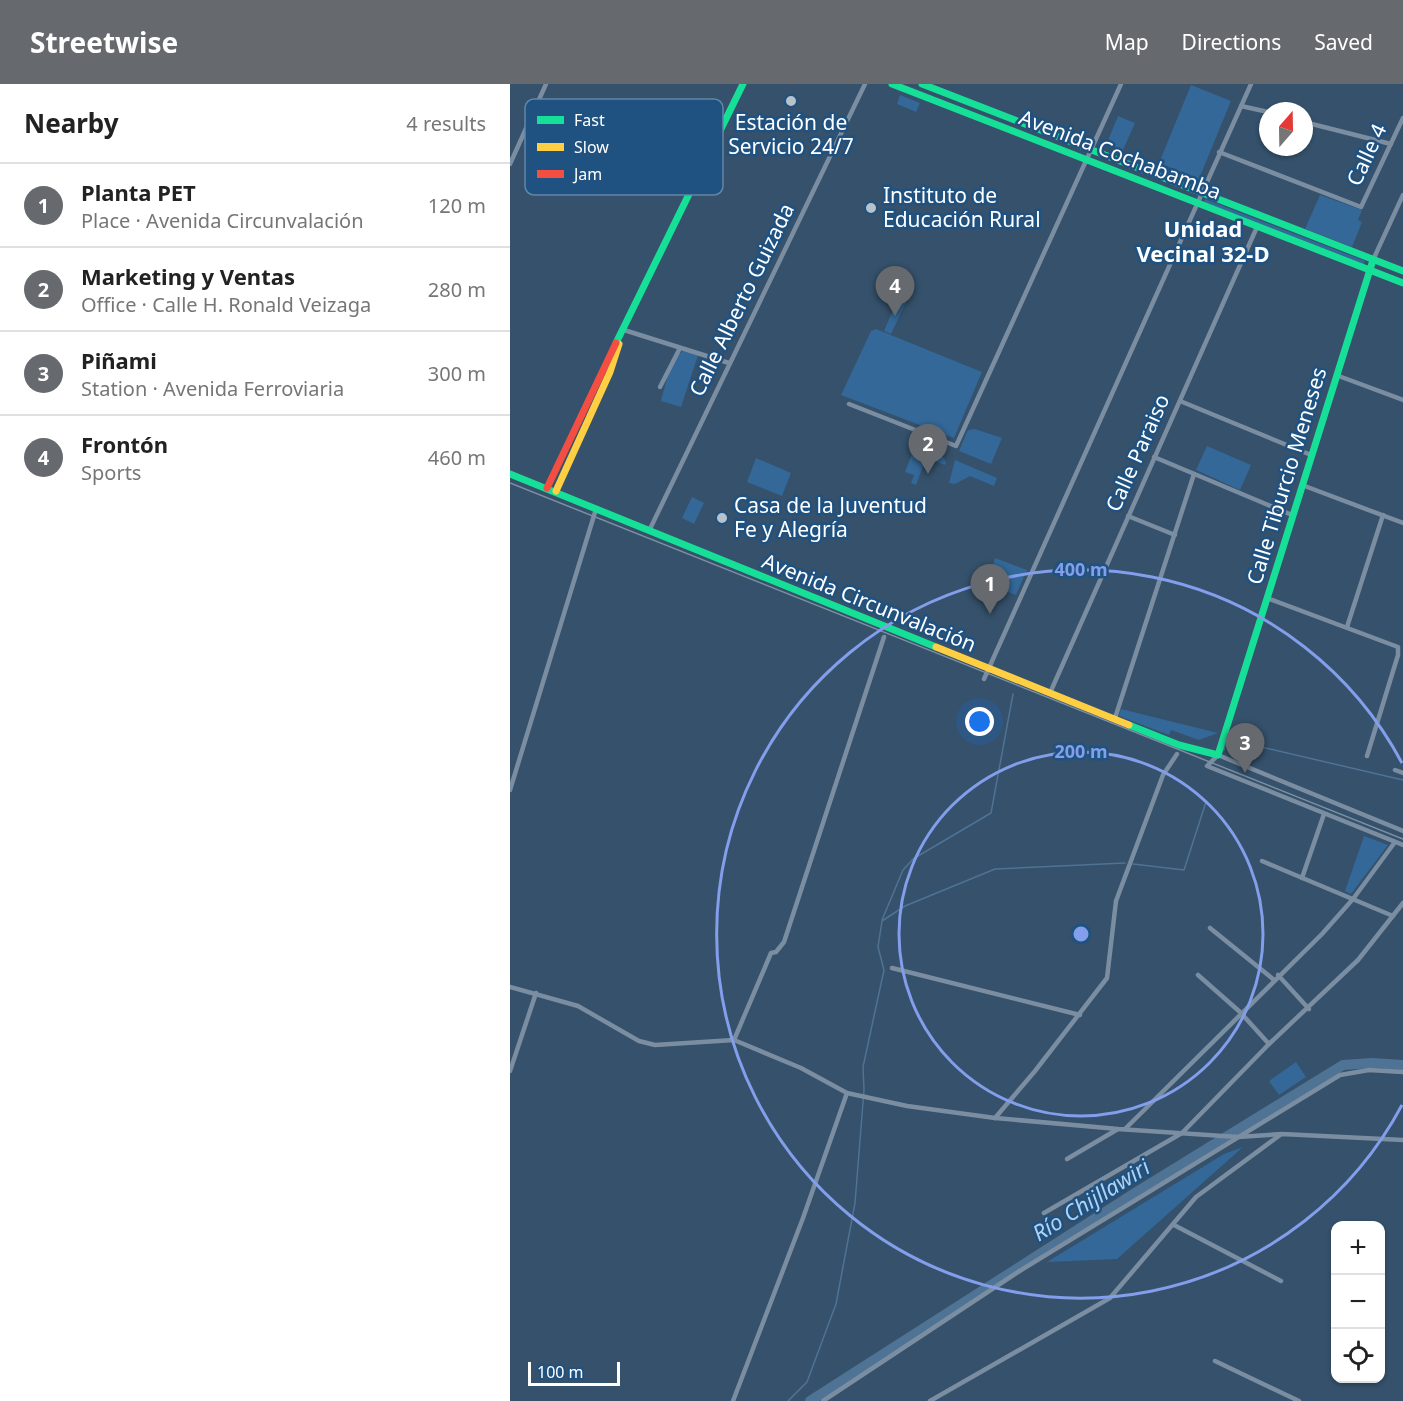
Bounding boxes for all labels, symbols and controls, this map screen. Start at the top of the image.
text: Streetwise [30,23,178,61]
text: Map [1105,28,1149,56]
text: Directions [1182,28,1281,56]
text: Saved [1314,28,1373,56]
marker: Estación de Servicio 24/7 [784,94,798,108]
legend [525,99,723,195]
north arrow [1259,102,1313,156]
street label: Avenida Cochabamba [1015,103,1225,206]
text: Nearby [24,105,119,141]
place label: Estación de Servicio 24/7 [728,108,854,160]
text: Fast [574,109,605,131]
text: 4 results [406,110,486,137]
street label: Calle 4 [1340,119,1393,190]
text: Slow [574,136,609,158]
text: Jam [572,163,602,185]
text: Planta PET [81,177,196,207]
place label: Instituto de Educación Rural [883,181,1041,233]
text: 1 [38,192,49,219]
text: 120 m [428,192,486,219]
street label: Calle Alberto Guizada [682,198,800,401]
marker: Instituto de Educación Rural [864,201,878,215]
text: Place · Avenida Circunvalación [81,207,364,234]
district label: Unidad Vecinal 32-D [1137,213,1270,268]
text: Marketing y Ventas [81,261,295,291]
pin: 4 [876,266,914,316]
text: 2 [38,276,49,303]
text: 280 m [428,276,486,303]
text: Office · Calle H. Ronald Veizaga [81,291,371,318]
text: Piñami [81,345,157,375]
text: 3 [38,360,49,387]
text: 300 m [428,360,486,387]
street label: Calle Tiburcio Meneses [1240,364,1332,588]
text: Station · Avenida Ferroviaria [81,375,344,402]
street label: Calle Paraiso [1099,389,1175,516]
pin: 2 [908,424,948,474]
text: Frontón [81,429,168,459]
text: 4 [38,444,49,471]
text: 460 m [428,444,486,471]
text: Sports [81,459,141,486]
place label: Casa de la Juventud Fe y Alegría [734,491,927,543]
marker: Casa de la Juventud Fe y Alegría [715,511,729,525]
street label: Avenida Circunvalación [758,546,980,658]
text: 400 m [1054,557,1108,581]
pin: 1 [970,564,1010,614]
your location [965,707,994,736]
pin: 3 [1226,724,1264,773]
text: 200 m [1054,739,1108,763]
centre of rings [1071,924,1091,944]
water label: Río Chijllawiri [1026,1151,1155,1247]
map controls [1331,1221,1385,1383]
button: + [1331,1221,1385,1275]
button: − [1331,1275,1385,1329]
button: locate [1331,1329,1385,1383]
scale bar [528,1359,620,1386]
text: 100 m [537,1361,584,1383]

